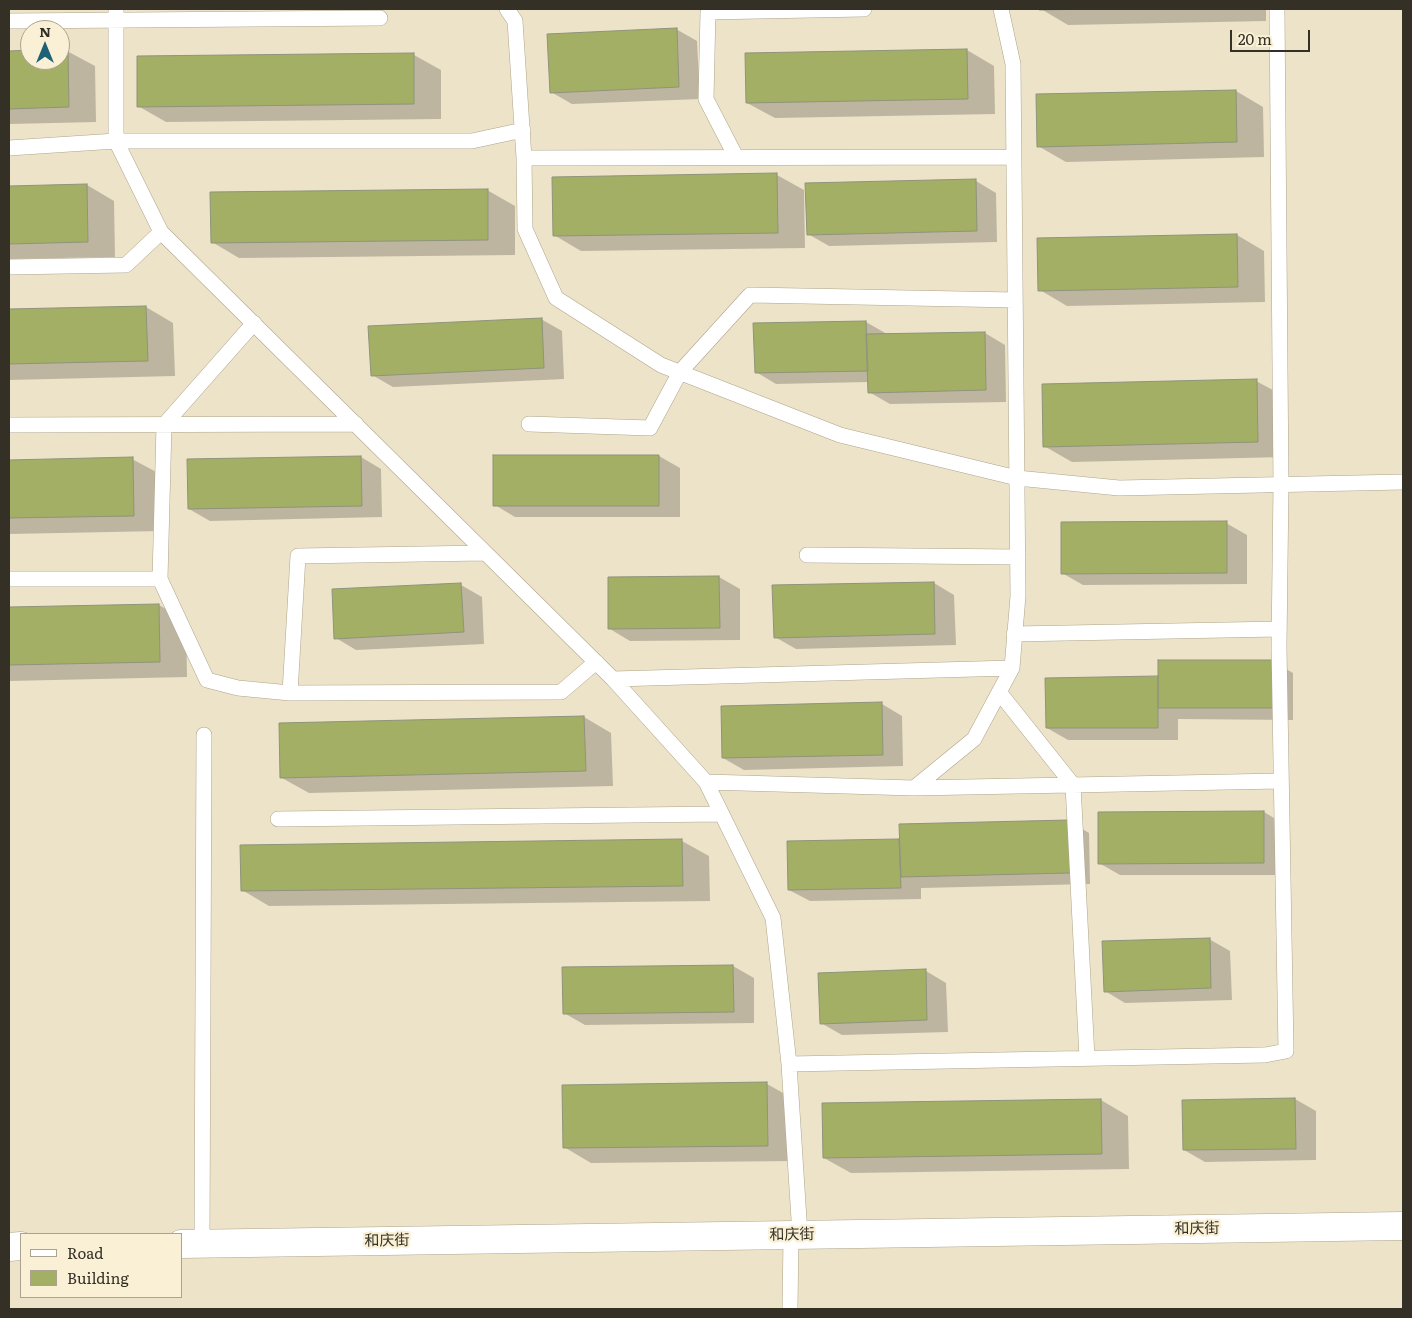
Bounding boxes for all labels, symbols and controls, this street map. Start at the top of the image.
north arrow [20,20,70,70]
scale bar [1232,20,1312,52]
text: N [39,21,51,41]
text: 20 m [1238,27,1272,50]
street label: 和庆街 [1174,1220,1220,1238]
street label: 和庆街 [769,1226,815,1244]
street label: 和庆街 [364,1232,410,1250]
legend [20,1233,182,1298]
text: Road [67,1241,103,1264]
text: Building [67,1266,129,1289]

